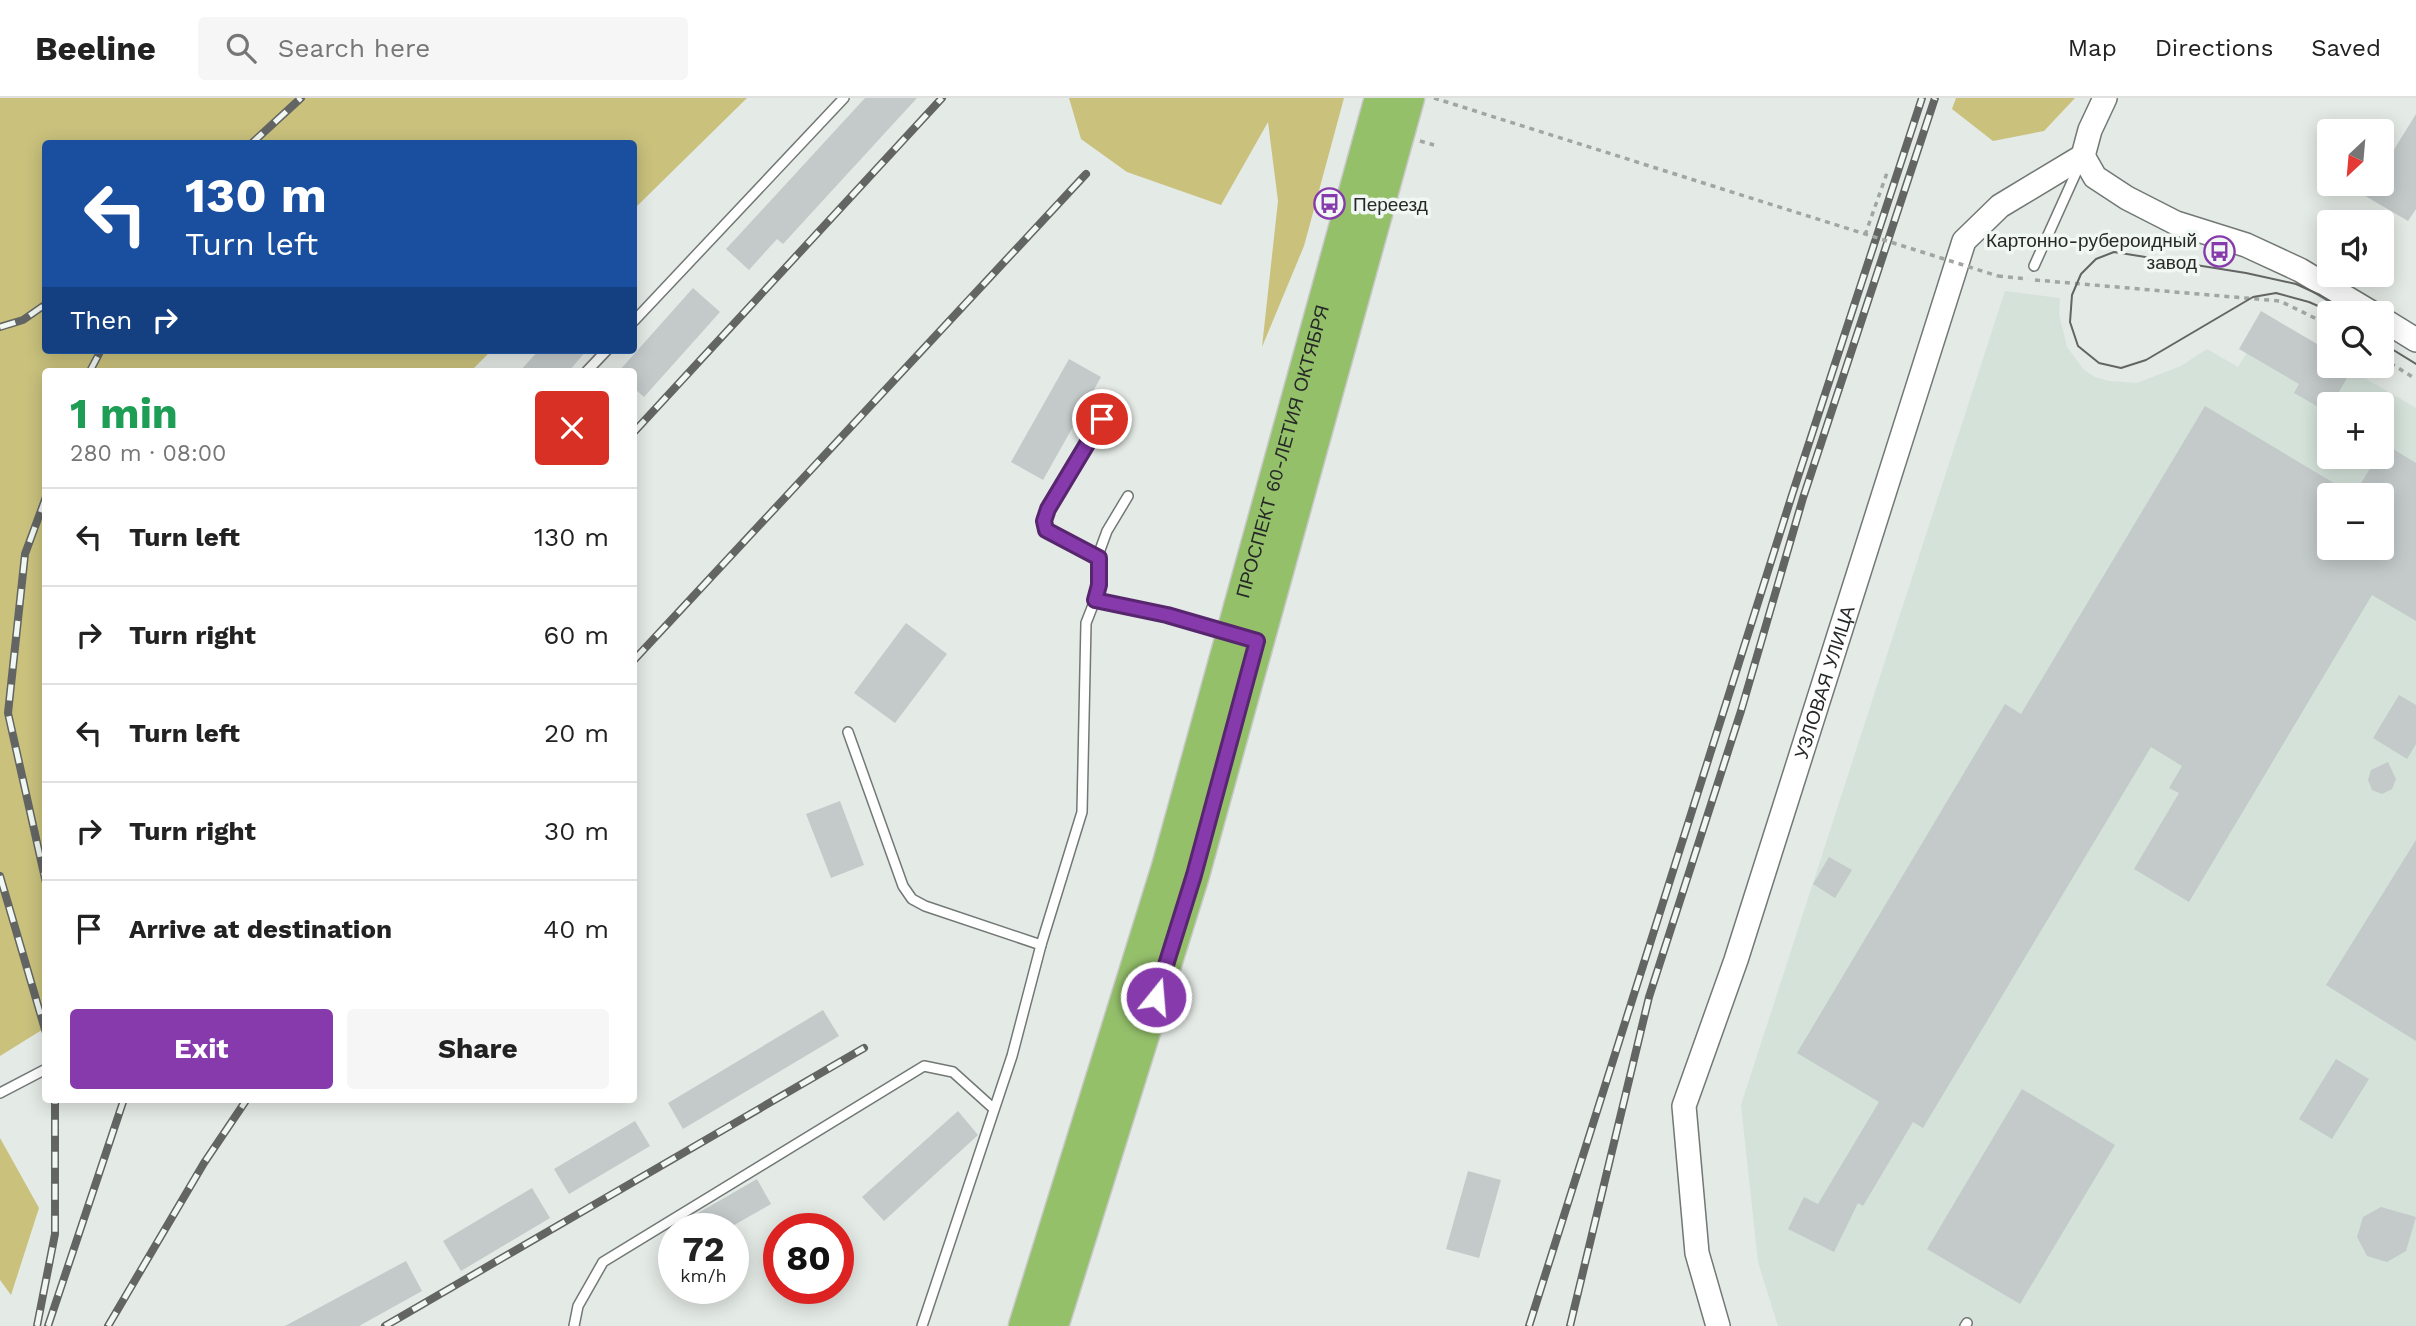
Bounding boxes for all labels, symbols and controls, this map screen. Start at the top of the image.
search box [198,17,688,80]
text: Beeline [35,29,156,68]
icon: search [222,29,260,67]
text: Search here [278,33,430,63]
text: Map [2068,34,2117,62]
text: Directions [2155,34,2273,62]
text: Saved [2311,34,2381,62]
north arrow [2317,119,2394,196]
map controls [2317,119,2394,560]
text: 130 m [185,166,327,224]
icon: left [70,168,161,259]
bus stop icon: Переезд [1313,187,1347,221]
place label: Переезд [1353,193,1428,216]
button: sound [2317,210,2394,287]
text: Turn left [185,225,318,263]
place label: Картонно-рубероидный завод [1986,229,2197,274]
bus stop icon: Картонно-рубероидный завод [2203,234,2237,268]
icon: right [146,301,184,339]
button: search [2317,301,2394,378]
street label: ПРОСПЕКТ 60-ЛЕТИЯ ОКТЯБРЯ [1231,302,1334,601]
text: Then [70,305,132,335]
text: 1 min [70,389,178,438]
pin [1072,389,1132,449]
button: close [535,391,609,465]
button: + [2317,392,2394,469]
icon: arrive [1083,400,1121,438]
text: 280 m · 08:00 [70,440,226,467]
button: − [2317,483,2394,560]
icon: left [70,518,108,556]
text: Turn left [129,522,240,552]
text: 130 m [534,522,609,552]
street label: УЗЛОВАЯ УЛИЦА [1790,603,1860,762]
icon: right [70,616,108,654]
text: Turn right [129,620,256,650]
text: 60 m [543,620,609,650]
icon: left [70,714,108,752]
text: Turn left [129,718,240,748]
text: 20 m [544,718,609,748]
icon: right [70,812,108,850]
text: Turn right [129,816,256,846]
text: 30 m [544,816,609,846]
icon: arrive [70,910,108,948]
text: Arrive at destination [129,914,392,944]
text: 40 m [543,914,609,944]
position arrow [1119,960,1193,1034]
button: Exit [70,1009,333,1089]
button: Share [347,1009,609,1089]
speed limit sign: 80 [763,1213,854,1304]
text: 72 [682,1228,725,1270]
text: km/h [680,1265,727,1286]

